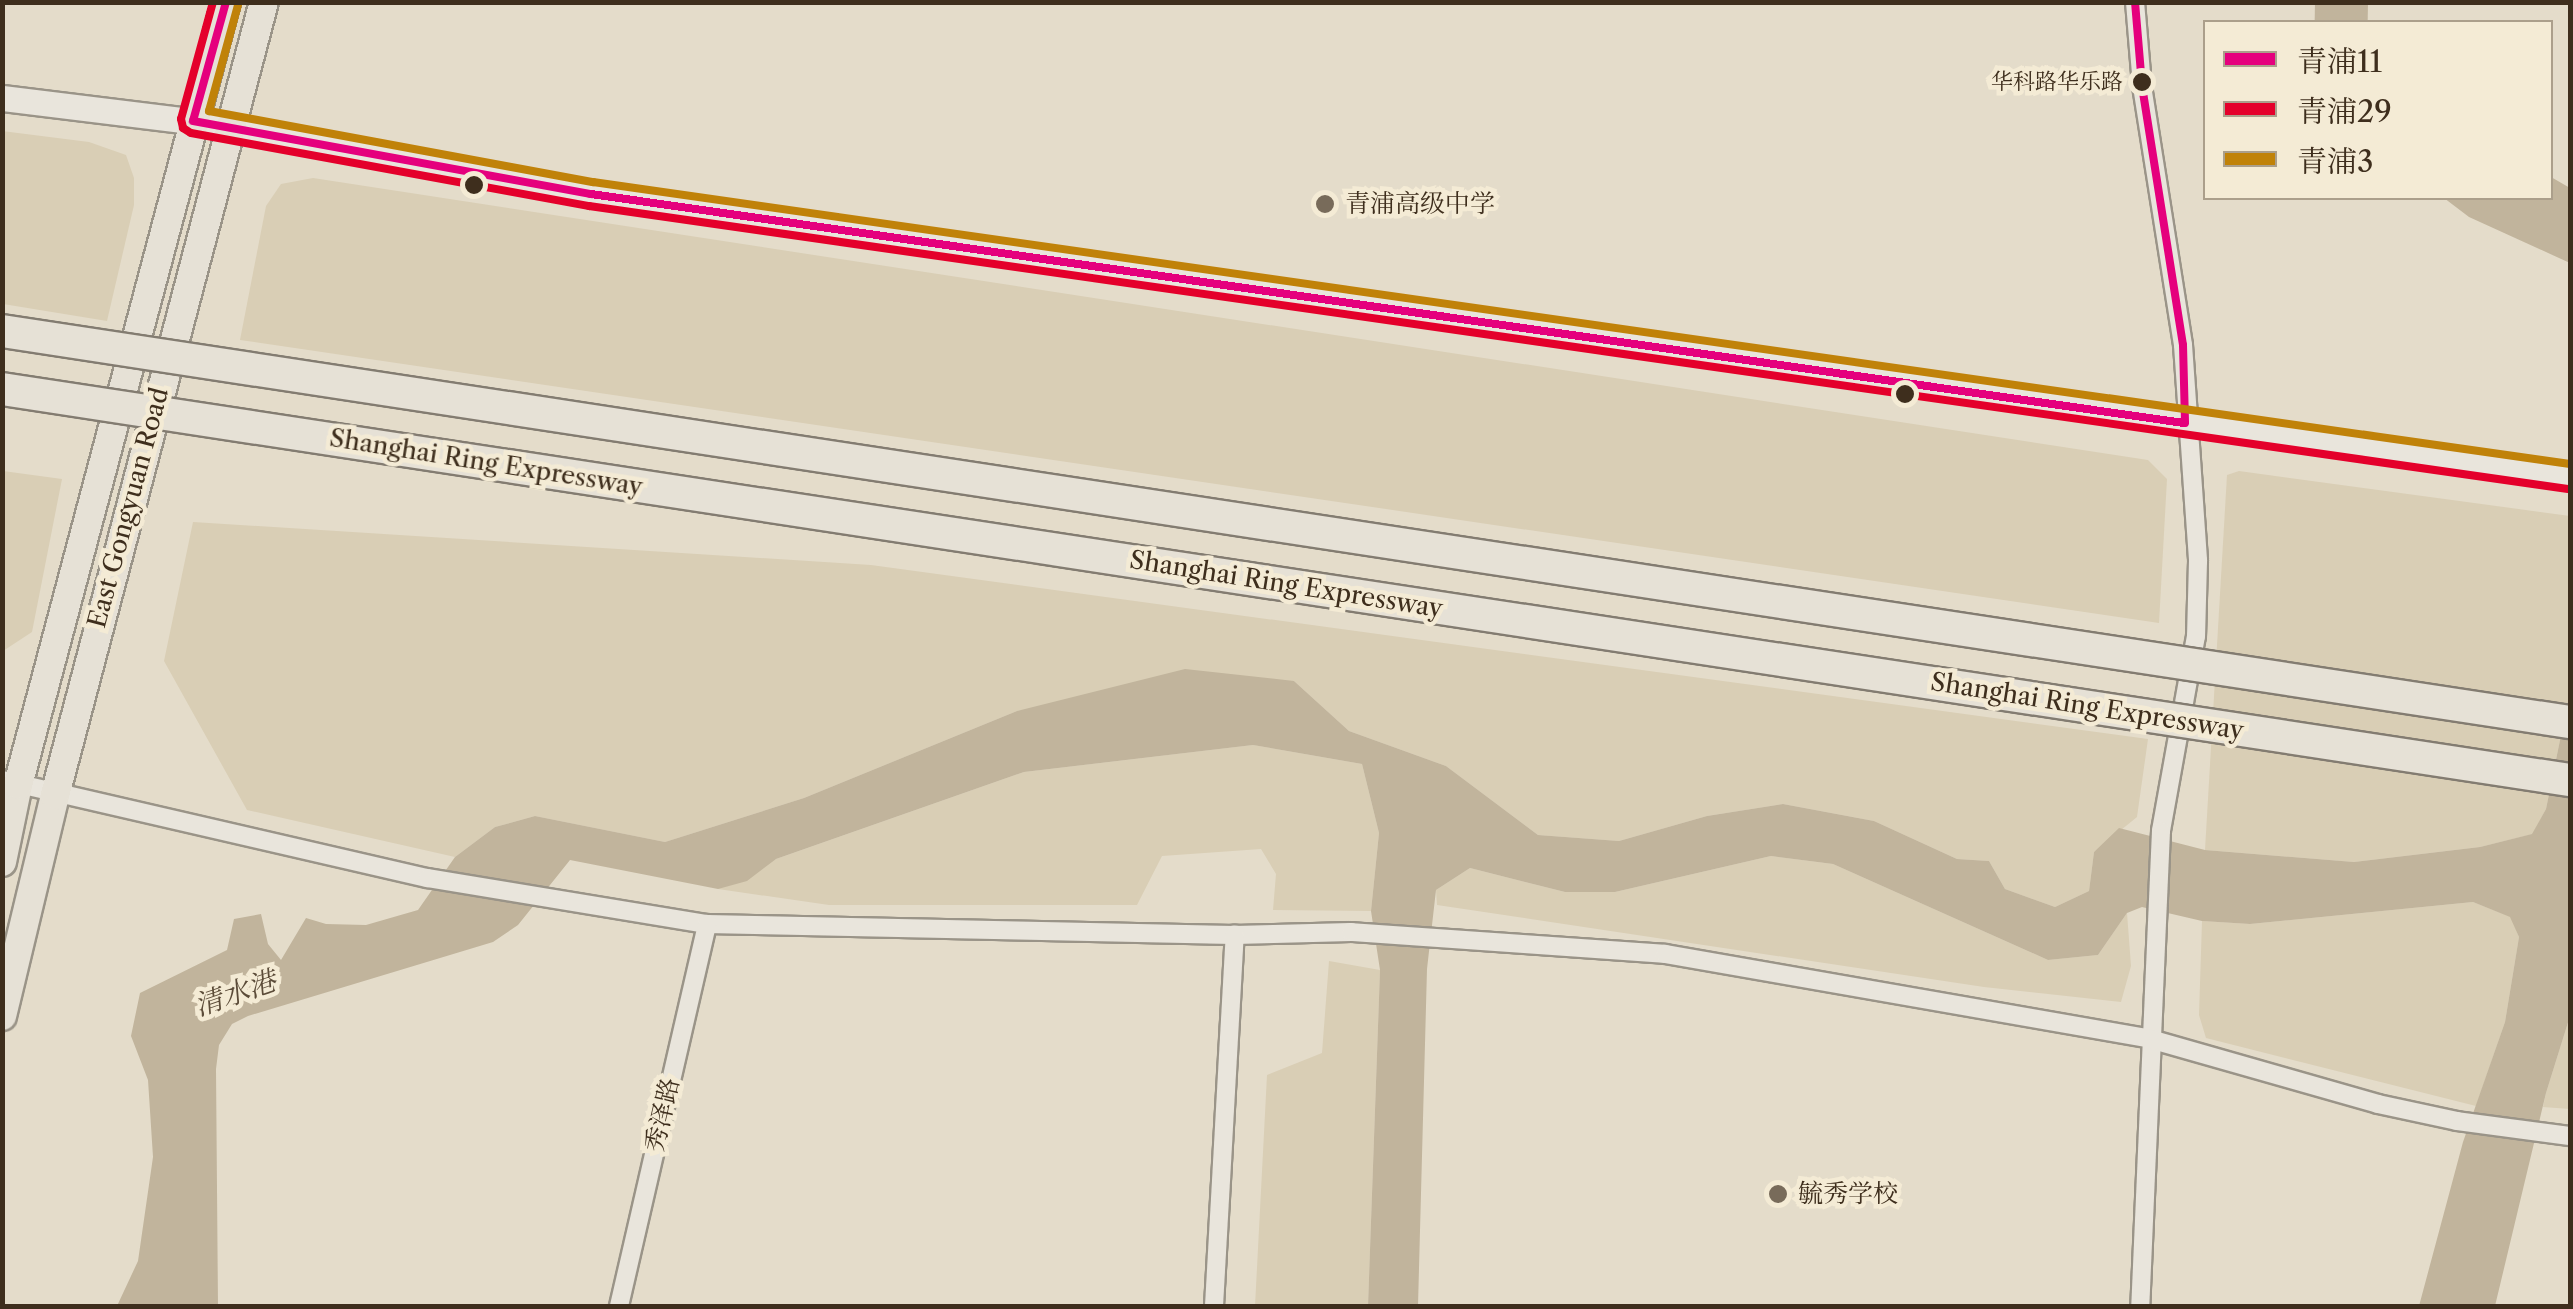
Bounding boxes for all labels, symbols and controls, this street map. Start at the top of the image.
legend [2203,20,2553,200]
text: 青浦11 [2297,43,2382,80]
place label: 华科路华乐路 [1991,69,2123,95]
marker: 华科路华乐路 [2132,72,2152,92]
text: 青浦29 [2297,93,2392,130]
text: 青浦3 [2297,143,2374,180]
unlabelled marker [464,175,484,195]
place label: 青浦高级中学 [1345,189,1495,219]
marker: 青浦高级中学 [1314,193,1336,215]
unlabelled marker [1895,384,1915,404]
street label: East Gongyuan Road [82,385,176,631]
street label: Shanghai Ring Expressway [327,423,645,503]
street label: Shanghai Ring Expressway [1127,545,1445,625]
street label: Shanghai Ring Expressway [1928,667,2246,747]
water label: 清水港 [190,963,280,1023]
street label: 秀泽路 [640,1075,686,1155]
place label: 毓秀学校 [1798,1179,1898,1209]
marker: 毓秀学校 [1767,1183,1789,1205]

